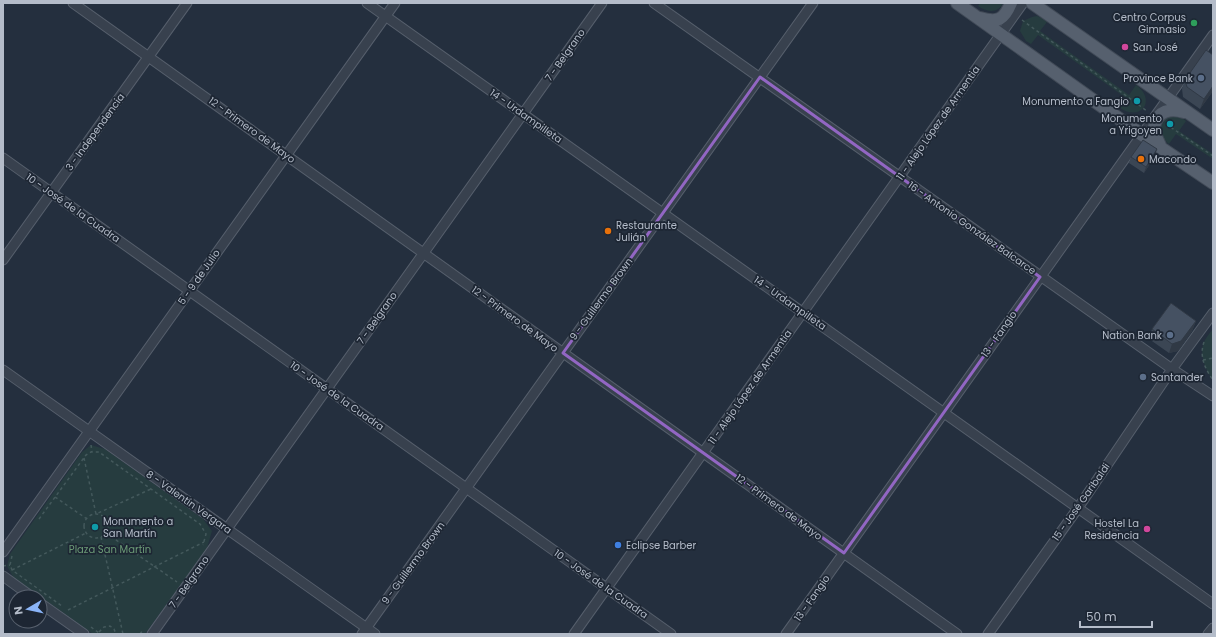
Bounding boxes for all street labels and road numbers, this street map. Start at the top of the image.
street label: 7 - Belgrano [541,26,589,84]
street label: 11 - Alejo López de Armentia [893,63,983,183]
street label: 14 - Urdampilleta [487,85,565,147]
street label: 3 - Independencia [62,90,128,174]
street label: 12 - Primero de Mayo [205,93,299,167]
street label: 10 - José de la Cuadra [23,170,123,246]
street label: 16 - Antonio González Balcarce [905,178,1039,278]
street label: 5 - 9 de Julio [174,246,224,308]
street label: 9 - Guillermo Brown [566,255,636,343]
street label: 14 - Urdampilleta [751,272,829,334]
street label: 12 - Primero de Mayo [468,282,562,356]
street label: 7 - Belgrano [353,289,401,347]
street label: 13 - Fangio [977,308,1021,360]
street label: 11 - Alejo López de Armentia [705,327,795,447]
street label: 10 - José de la Cuadra [287,358,387,434]
street label: 15 - José Garibaldi [1048,460,1114,544]
street label: 8 - Valentín Vergara [143,467,235,537]
street label: 12 - Primero de Mayo [732,470,826,544]
street label: 9 - Guillermo Brown [378,519,448,607]
street label: 10 - José de la Cuadra [551,546,651,622]
street label: 7 - Belgrano [165,553,213,611]
street label: 13 - Fangio [790,572,834,624]

